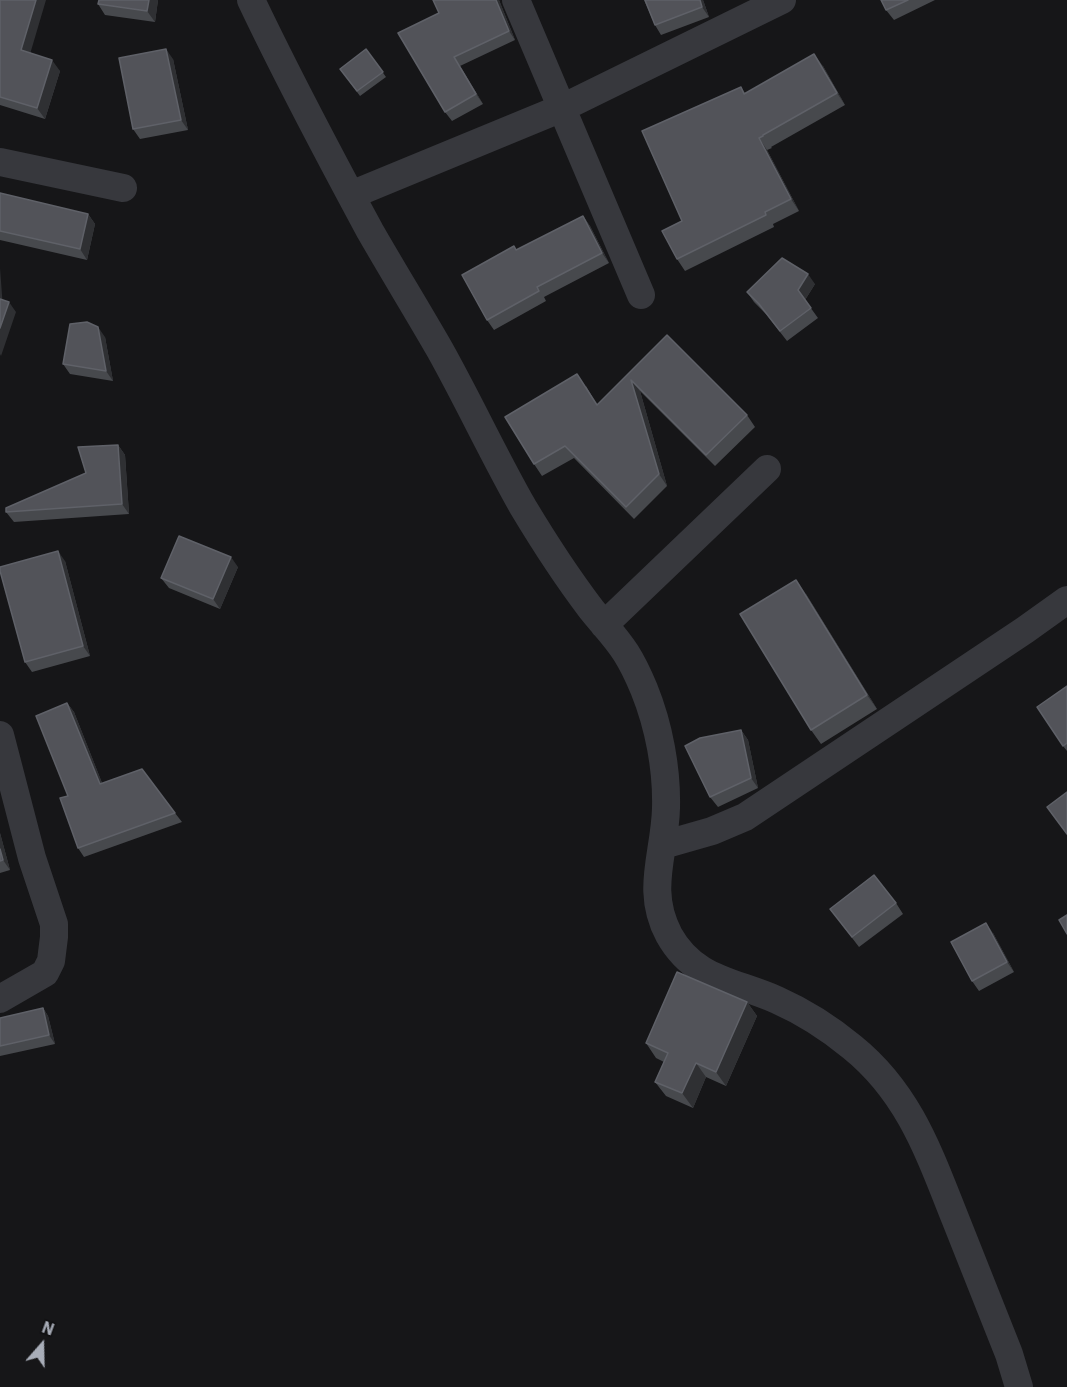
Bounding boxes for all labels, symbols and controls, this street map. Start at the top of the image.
north arrow [12,1315,72,1375]
text: N [39,1317,57,1339]

